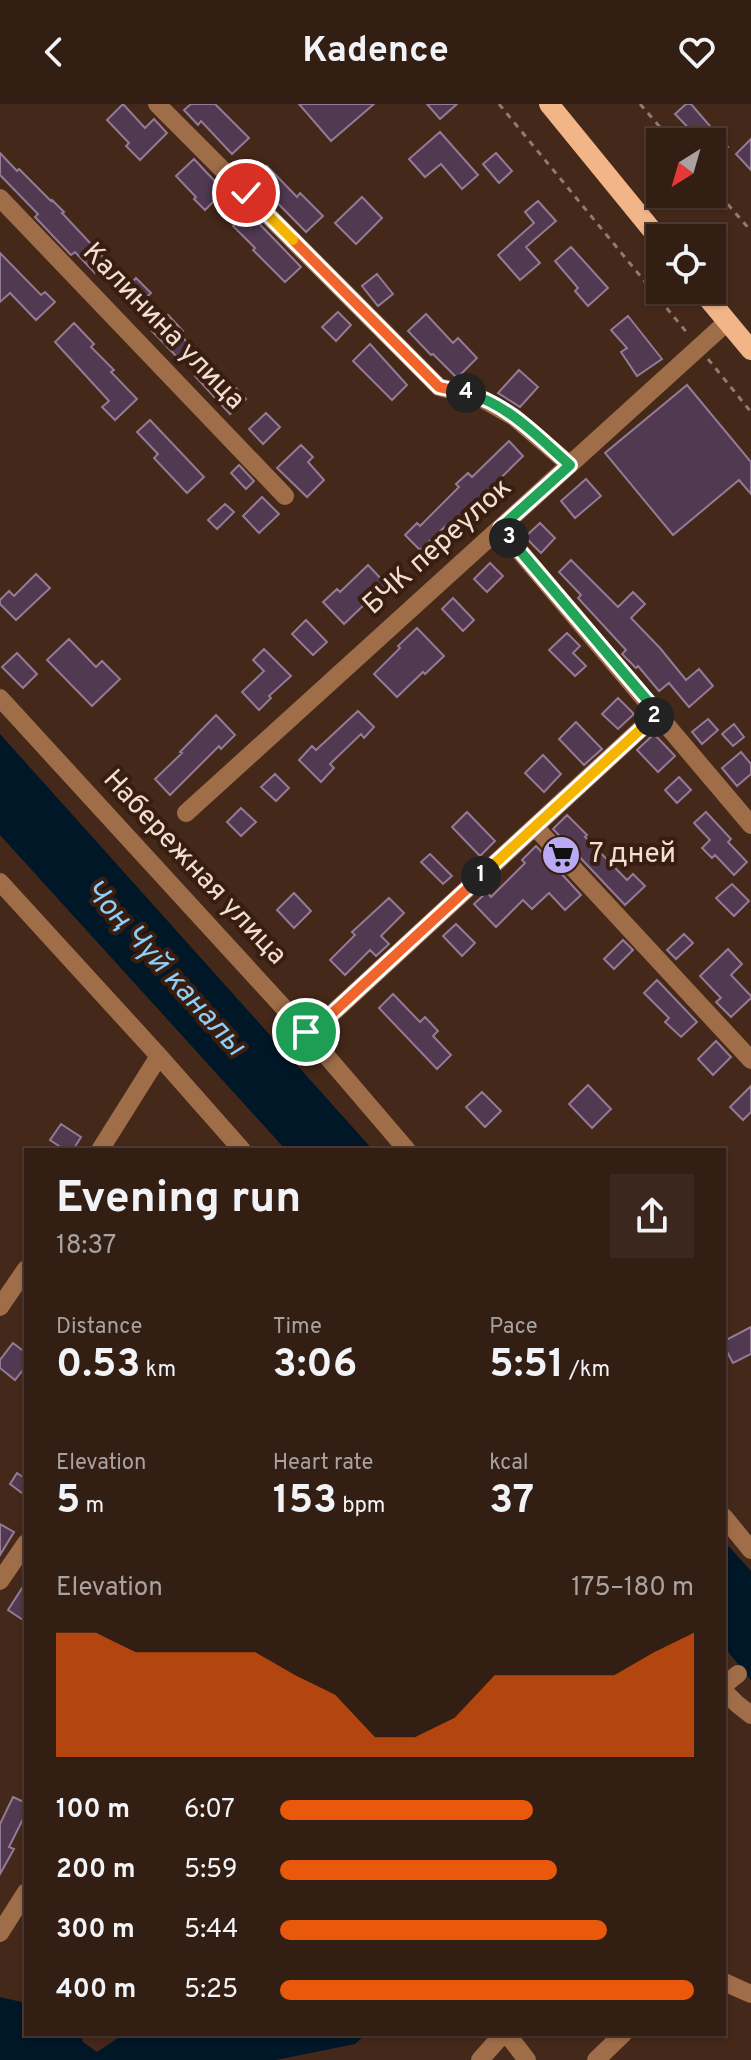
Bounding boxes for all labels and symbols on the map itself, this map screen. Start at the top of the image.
north arrow [646,128,726,208]
pin [212,159,280,227]
street label: Калинина улица [74,236,252,418]
pin: 4 [446,373,486,413]
street label: БЧК переулок [356,471,520,623]
pin: 3 [489,518,529,558]
pin: 2 [634,697,674,737]
street label: Набережная улица [94,763,294,973]
supermarket icon: 7 дней [540,834,582,876]
place label: 7 дней [589,837,676,873]
pin: 1 [461,856,501,896]
water label: Чоң Чүй каналы [75,873,253,1065]
pin [272,998,340,1066]

